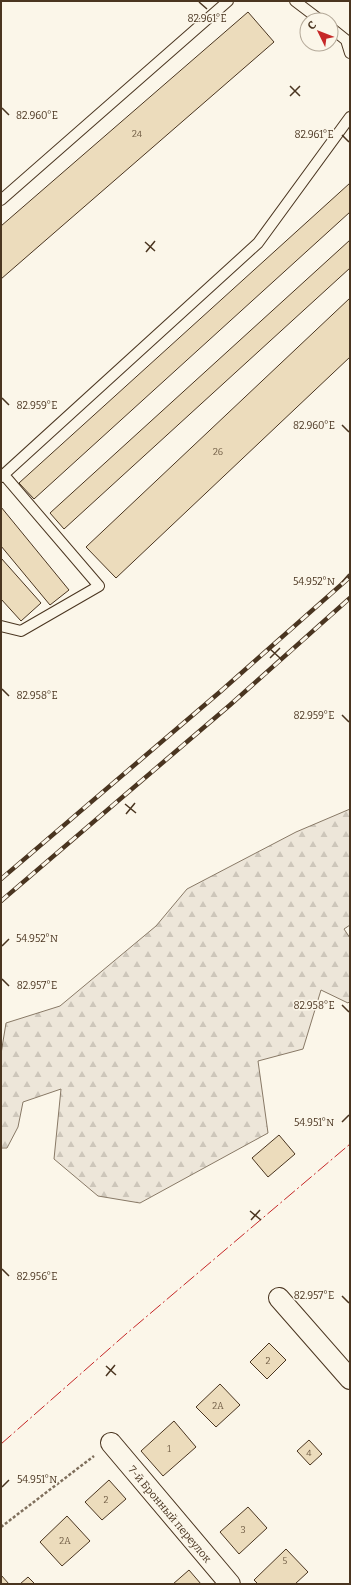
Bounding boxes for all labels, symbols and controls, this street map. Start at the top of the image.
north arrow [299,12,339,52]
text: 82.961°E [187,13,227,25]
text: С [305,19,319,32]
text: 82.960°E [16,110,58,122]
house number: 24 [132,129,143,139]
text: 82.961°E [294,129,334,141]
text: 82.959°E [17,400,57,412]
text: 82.960°E [293,420,335,432]
house number: 26 [213,447,223,457]
text: 54.952°N [293,576,335,588]
text: 82.958°E [16,690,58,702]
text: 82.959°E [294,710,334,722]
text: 54.952°N [16,933,58,945]
text: 82.957°E [17,980,57,992]
text: 82.958°E [293,1000,335,1012]
text: 54.951°N [294,1117,334,1129]
text: 82.956°E [17,1271,57,1283]
text: 82.957°E [294,1290,334,1302]
house number: 2 [266,1356,271,1366]
house number: 2А [212,1401,224,1411]
house number: 1 [167,1444,171,1454]
house number: 4 [306,1448,312,1458]
street label: 7-й Бронный переулок [125,1463,214,1566]
text: 54.951°N [17,1474,57,1486]
house number: 2 [104,1495,109,1505]
house number: 3 [240,1525,246,1535]
house number: 2А [59,1536,71,1546]
house number: 5 [283,1556,288,1566]

